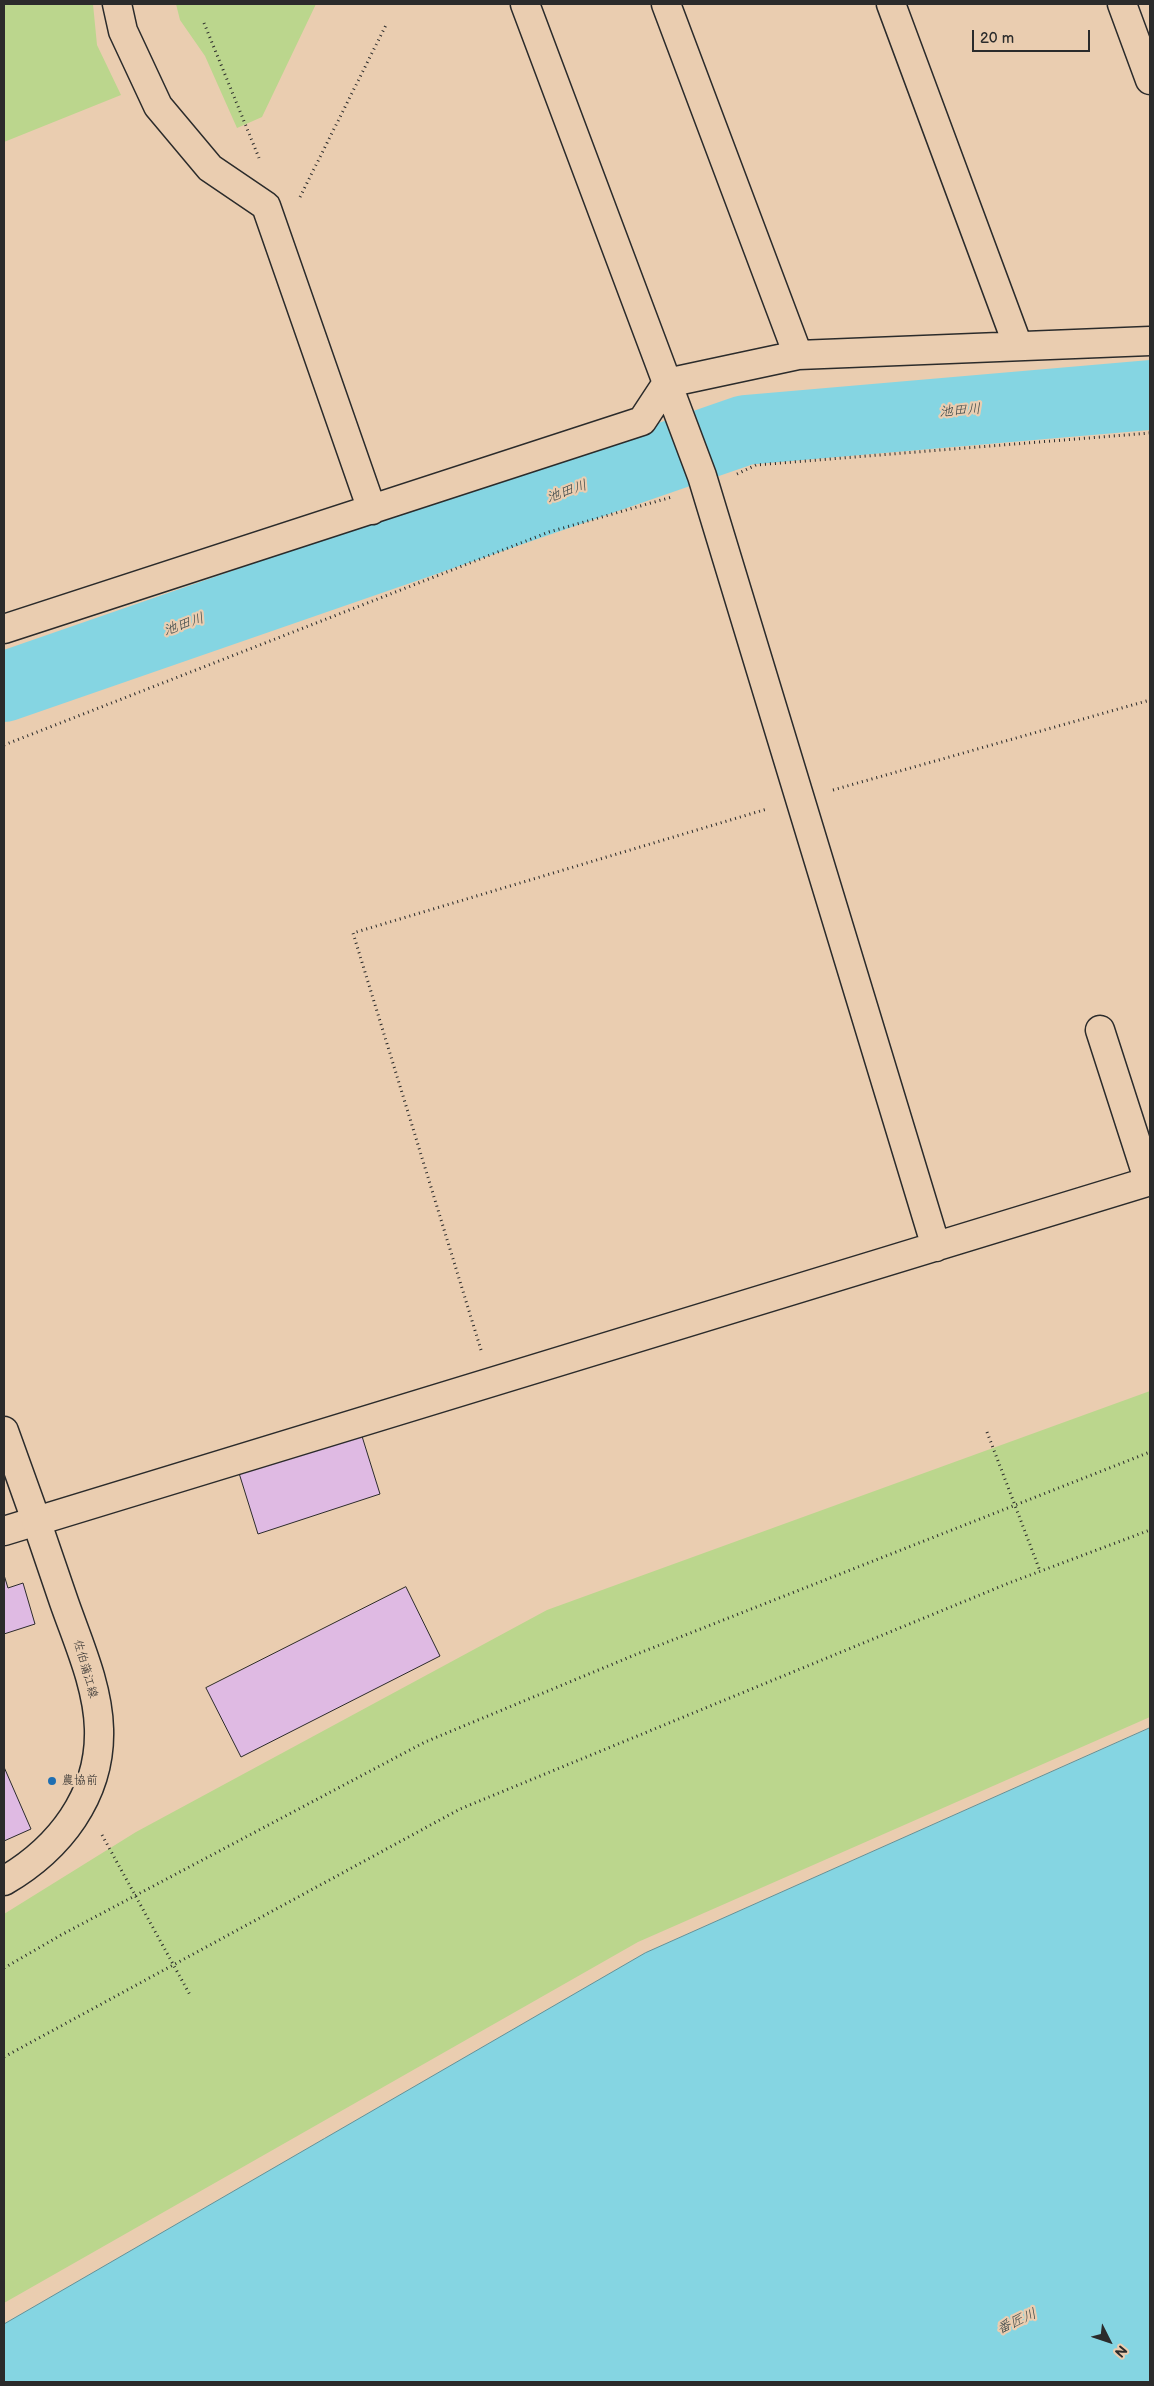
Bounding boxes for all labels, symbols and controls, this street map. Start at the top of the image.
scale bar [974,20,1092,52]
text: 20 m [980,29,1014,48]
water label: 池田川 [938,401,982,421]
water label: 池田川 [544,477,590,507]
water label: 池田川 [161,610,207,640]
street label: 佐伯蒲江線 [70,1638,100,1700]
place label: 農協前 [62,1774,98,1788]
marker: 農協前 [46,1775,58,1787]
water label: 番匠川 [994,2306,1040,2338]
north arrow [1084,2316,1134,2366]
text: N [1111,2342,1131,2361]

